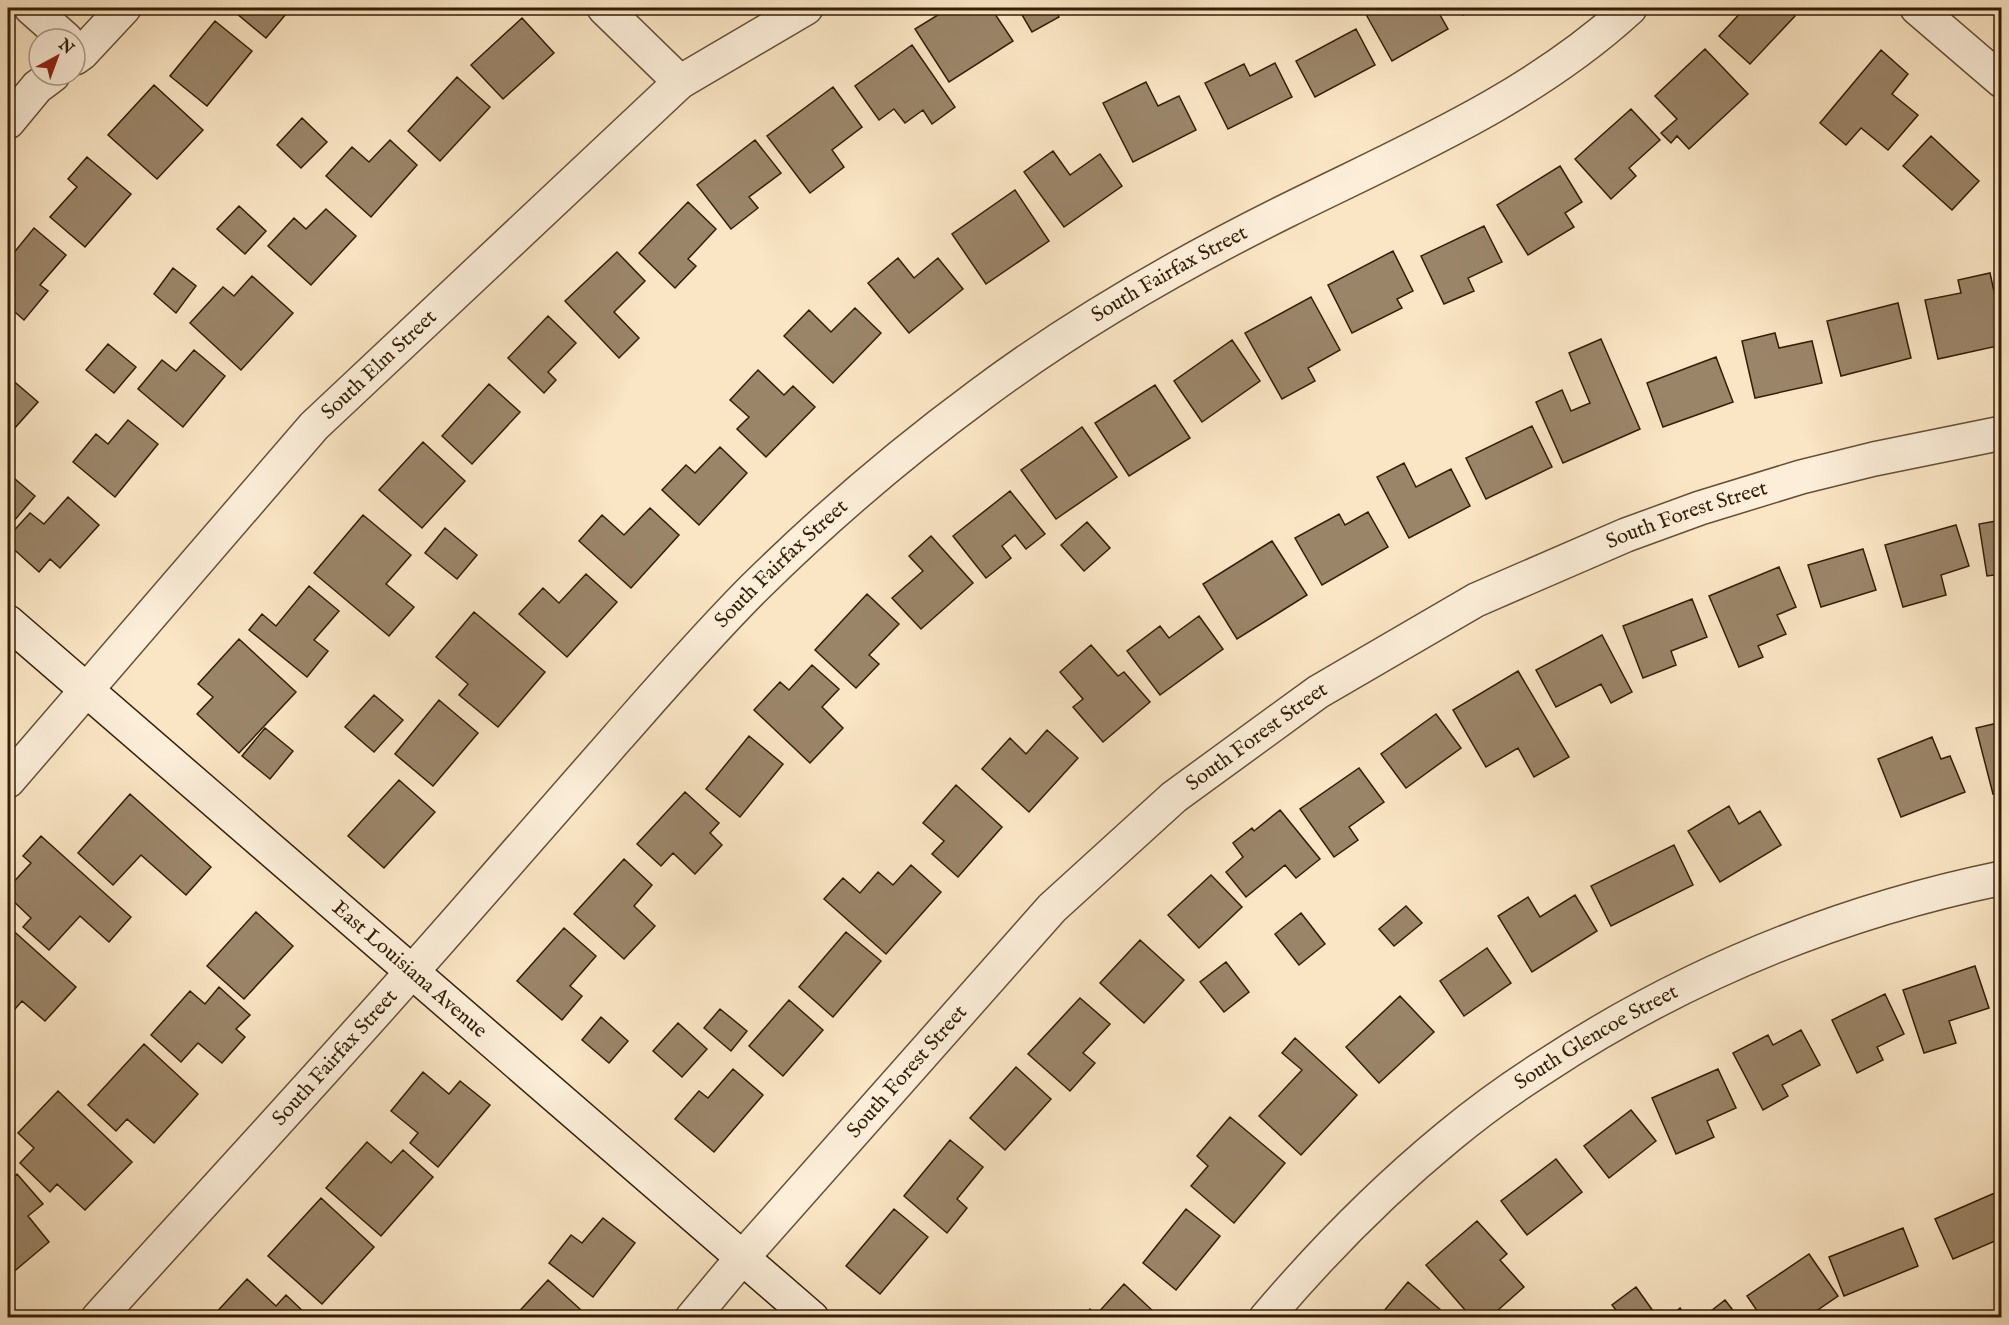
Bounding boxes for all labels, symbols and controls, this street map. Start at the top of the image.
north arrow [27,27,87,87]
text: N [53,34,77,59]
street label: South Fairfax Street [1086,219,1252,329]
street label: South Elm Street [315,304,443,426]
street label: South Forest Street [1602,475,1771,556]
street label: South Fairfax Street [709,493,854,634]
street label: South Forest Street [1180,676,1332,797]
street label: East Louisiana Avenue [326,895,493,1044]
street label: South Glencoe Street [1509,978,1683,1096]
street label: South Fairfax Street [266,984,404,1132]
street label: South Forest Street [841,999,973,1144]

